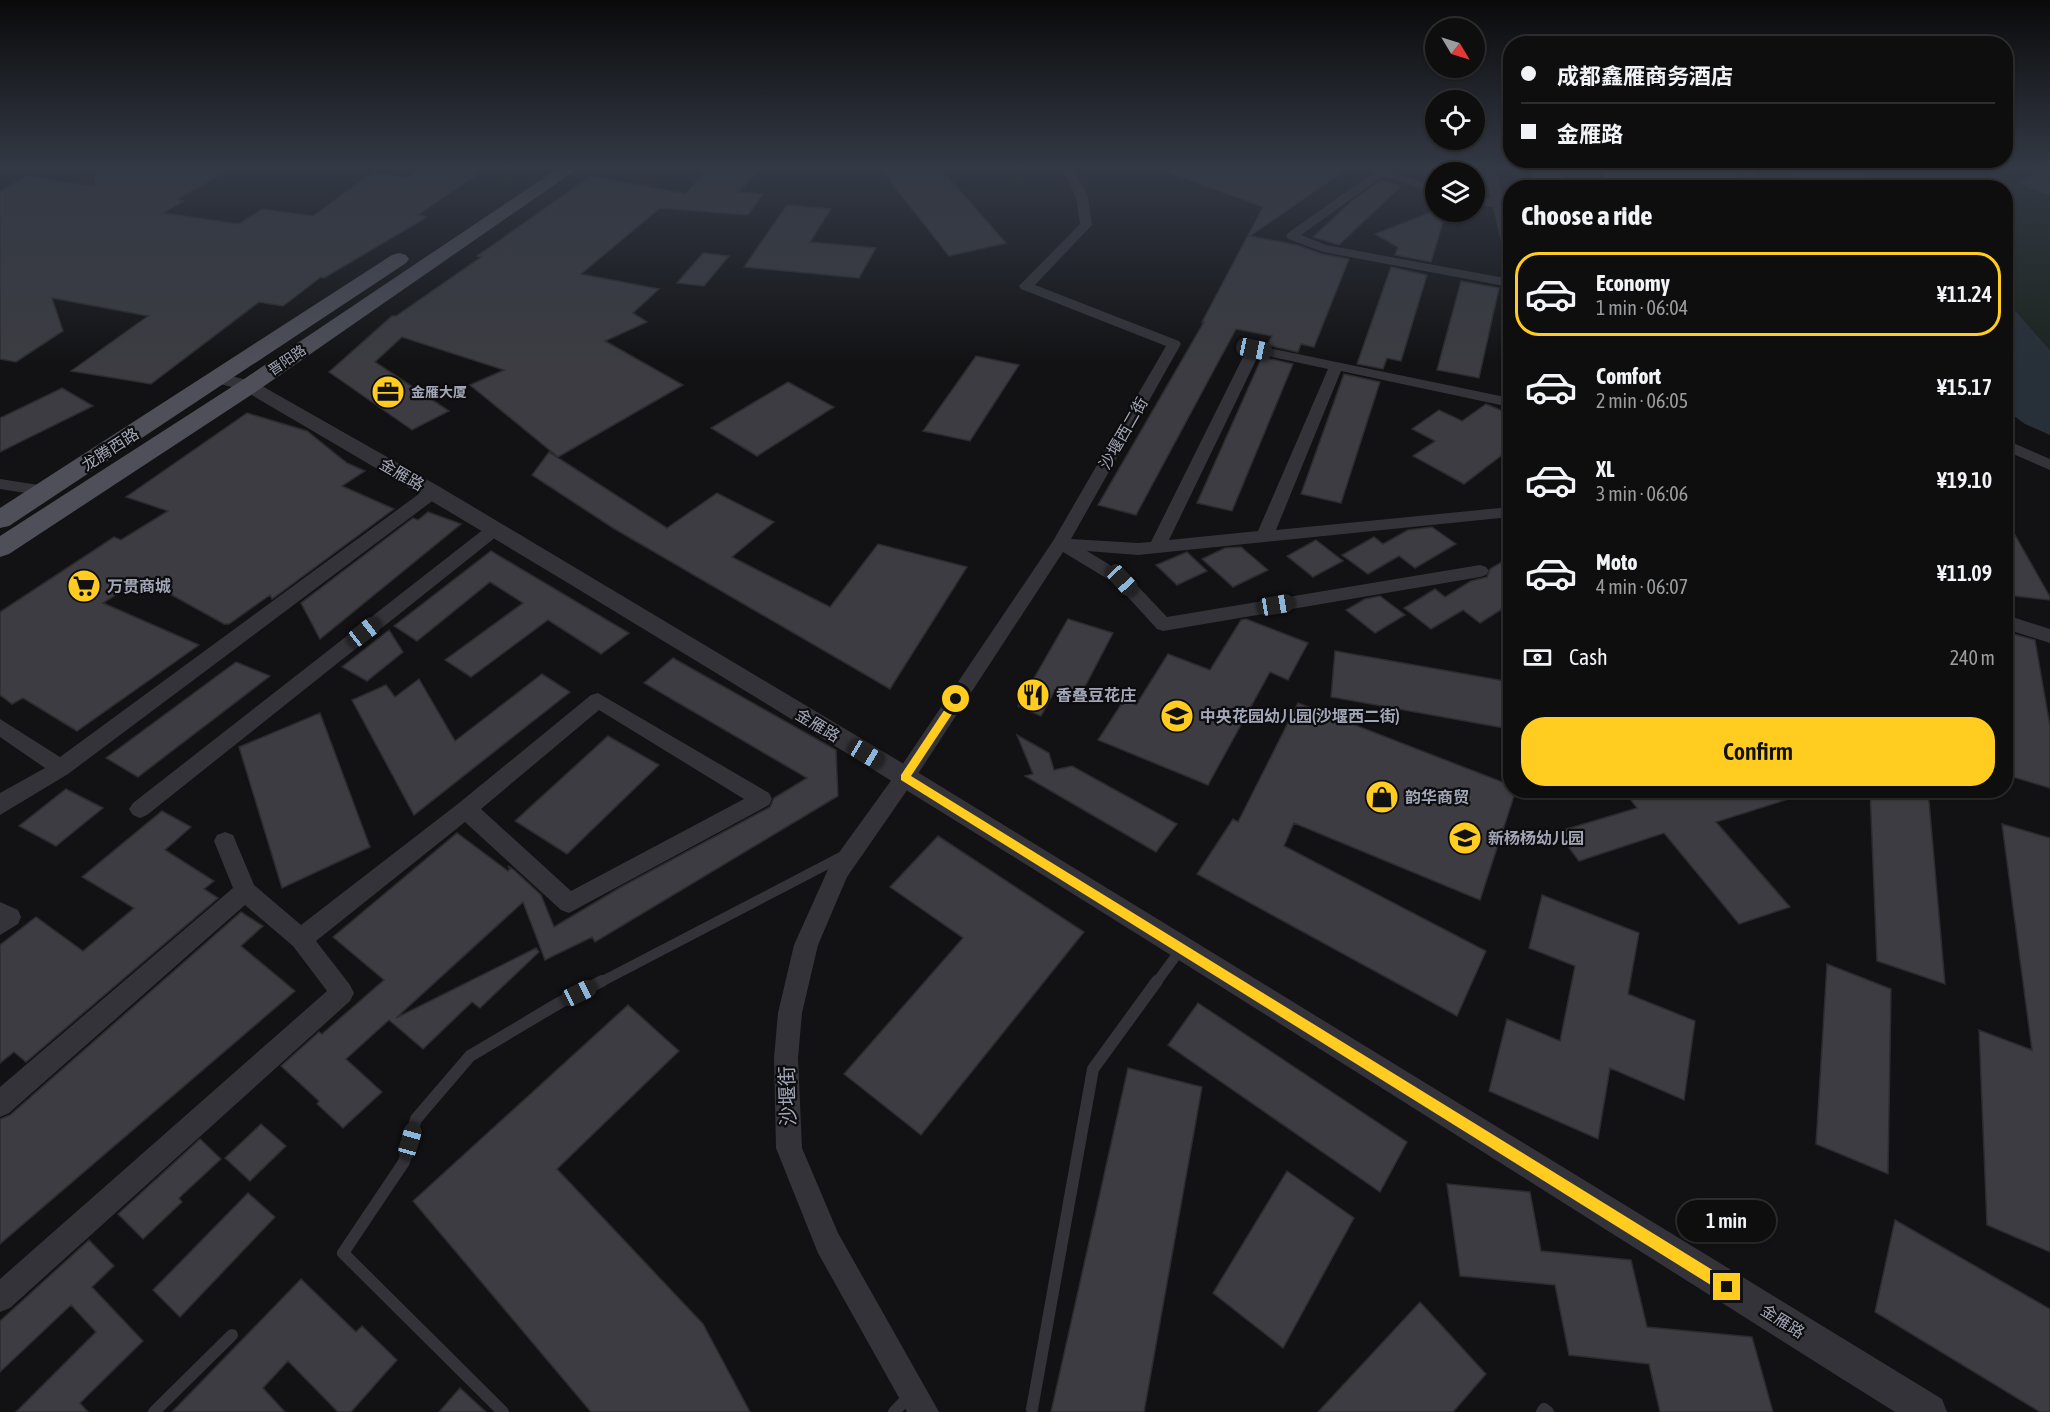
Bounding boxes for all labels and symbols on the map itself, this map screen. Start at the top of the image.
north arrow [1425,18,1485,78]
car [1235,336,1273,362]
street label: 晋阳路 [265,342,309,378]
office icon: 金雁大厦 [370,374,406,410]
place label: 金雁大厦 [411,384,467,400]
street label: 沙堰西二街 [1095,394,1151,472]
street label: 龙腾西路 [78,424,142,474]
street label: 金雁路 [377,454,427,494]
car [1103,561,1141,599]
supermarket icon: 万贯商城 [66,568,102,604]
place label: 万贯商城 [107,577,171,595]
car [1257,593,1295,617]
car [344,614,384,650]
restaurant icon: 香叠豆花庄 [1015,677,1051,713]
route start [942,685,969,712]
place label: 香叠豆花庄 [1056,686,1136,704]
school or university icon: 中央花园幼儿园(沙堰西二街) [1159,698,1195,734]
street label: 金雁路 [793,705,843,745]
place label: 中央花园幼儿园(沙堰西二街) [1200,707,1400,725]
car [846,737,886,771]
shop icon: 韵华商贸 [1364,779,1400,815]
place label: 韵华商贸 [1405,788,1469,806]
school or university icon: 新杨杨幼儿园 [1447,820,1483,856]
place label: 新杨杨幼儿园 [1488,829,1584,847]
car [559,977,599,1009]
street label: 沙堰街 [774,1066,800,1126]
car [396,1121,424,1161]
callout: 1 min [1678,1200,1776,1242]
route end [1713,1273,1740,1300]
street label: 金雁路 [1758,1301,1808,1341]

